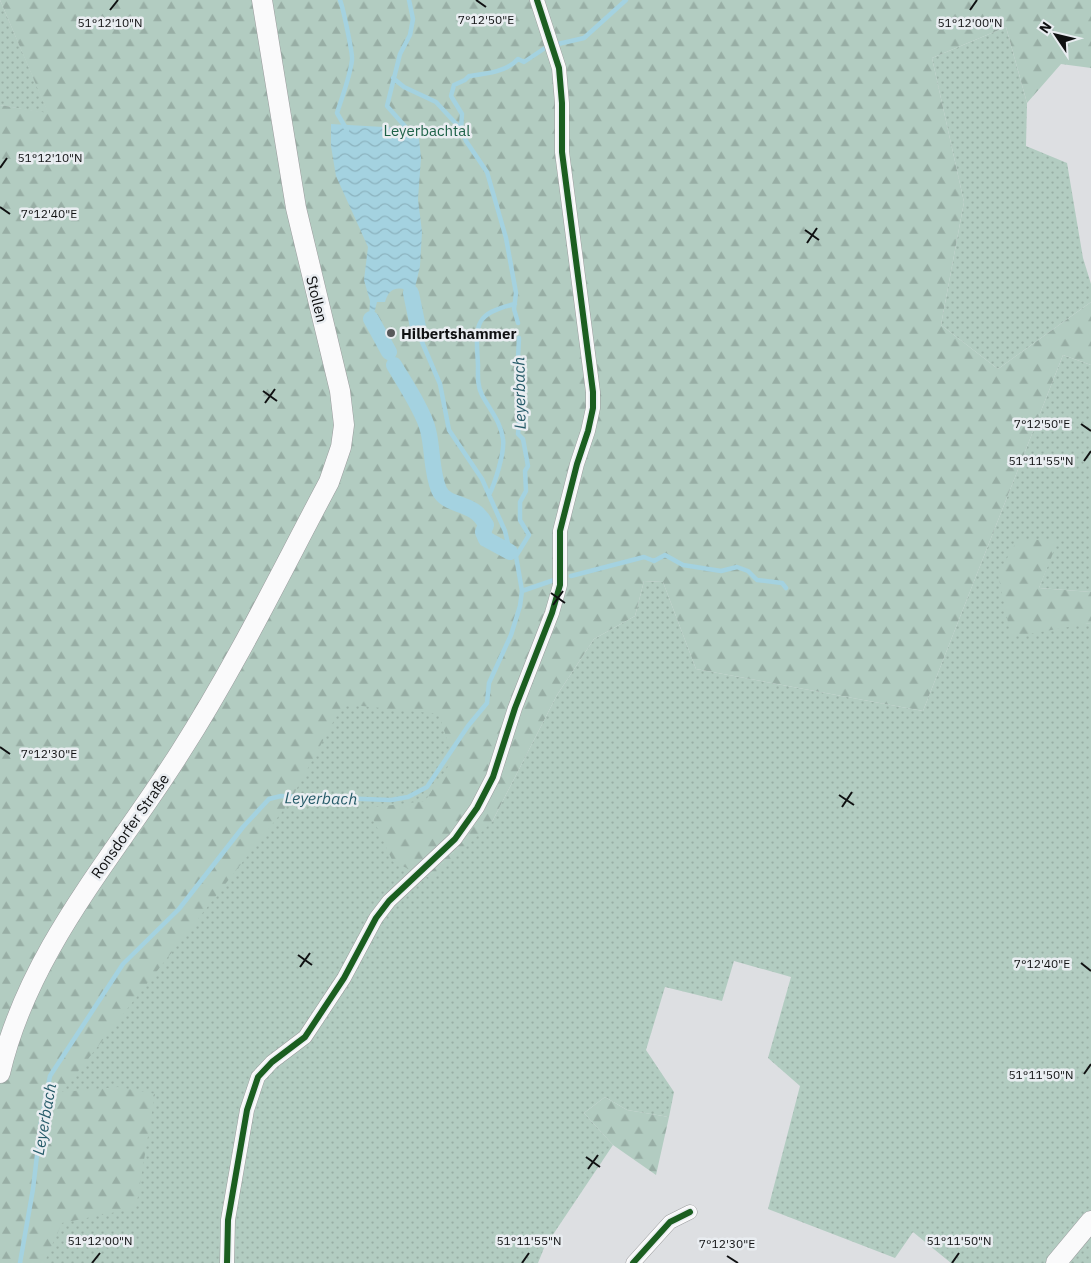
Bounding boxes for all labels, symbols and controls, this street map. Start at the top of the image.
north arrow [1031,10,1081,60]
text: 7°12'50"E [458,12,514,27]
text: 51°12'10"N [77,15,143,30]
text: 51°12'00"N [937,15,1003,30]
text: N [1035,18,1056,37]
park label: Leyerbachtal [384,121,470,140]
text: 51°12'10"N [17,150,83,165]
text: 7°12'40"E [21,206,77,221]
street label: Stollen [302,274,332,324]
place label: Hilbertshammer [401,324,516,343]
marker: Hilbertshammer [385,327,397,339]
water label: Leyerbach [508,357,530,429]
text: 7°12'50"E [1014,416,1070,431]
text: 51°11'55"N [1008,453,1074,468]
text: 7°12'30"E [21,746,77,761]
street label: Ronsdorfer Straße [87,770,173,882]
water label: Leyerbach [285,787,357,809]
text: 7°12'40"E [1014,956,1070,971]
text: 51°11'50"N [1008,1067,1074,1082]
water label: Leyerbach [28,1082,60,1156]
text: 51°12'00"N [67,1233,133,1248]
text: 51°11'55"N [496,1233,562,1248]
text: 51°11'50"N [926,1233,992,1248]
text: 7°12'30"E [699,1236,755,1251]

